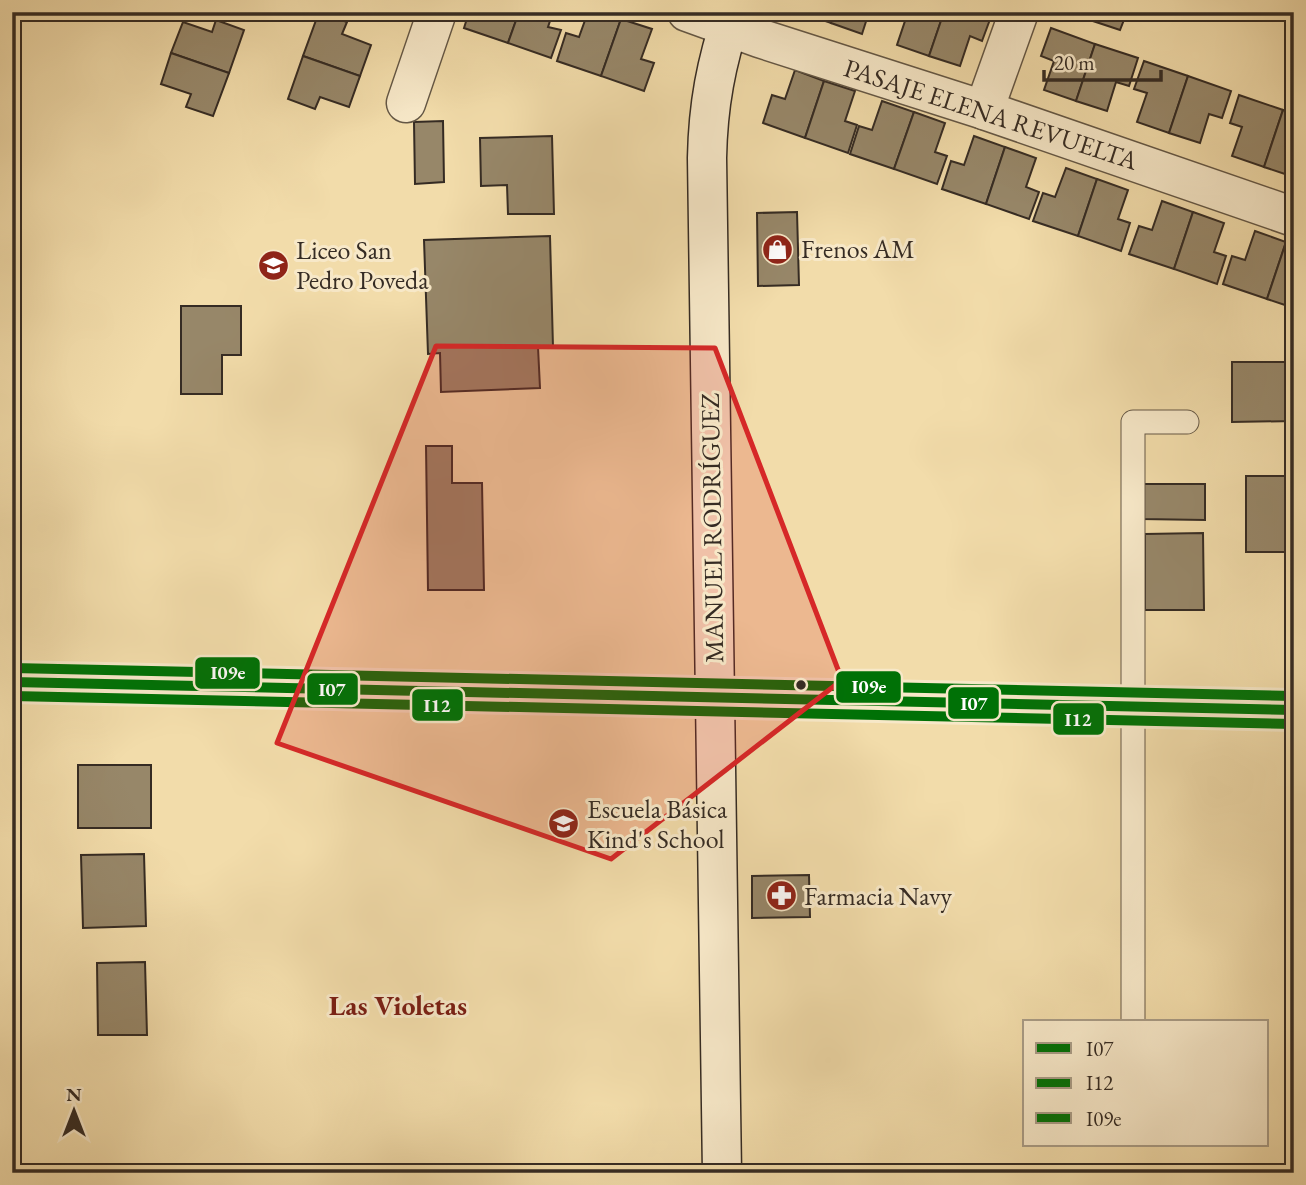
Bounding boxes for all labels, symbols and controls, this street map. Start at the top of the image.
scale bar [1044,38,1161,82]
text: 20 m [1054,49,1095,76]
street label: PASAJE ELENA REVUELTA [840,50,1143,178]
shop icon: Frenos AM [761,232,795,266]
place label: Frenos AM [801,232,915,266]
place label: Liceo San Pedro Poveda [296,233,429,297]
school or university icon: Liceo San Pedro Poveda [256,248,290,282]
street label: MANUEL RODRÍGUEZ [693,392,731,663]
line badge: I09e [194,656,261,690]
text: I09e [211,660,246,685]
line badge: I09e [835,670,902,704]
line badge: I07 [306,672,359,706]
text: I09e [852,674,887,699]
text: I07 [318,677,346,702]
unlabelled marker [794,678,808,692]
line badge: I07 [947,686,1000,720]
line badge: I12 [411,688,464,722]
text: I07 [960,691,988,716]
text: I12 [423,693,451,718]
line badge: I12 [1052,702,1105,736]
text: I12 [1064,707,1092,732]
place label: Escuela Básica Kind's School [587,792,728,856]
school or university icon: Escuela Básica Kind's School [547,807,581,841]
pharmacy icon: Farmacia Navy [764,879,798,913]
place label: Farmacia Navy [804,879,953,913]
district label: Las Violetas [329,987,467,1023]
legend [1023,1020,1268,1146]
text: I07 [1086,1035,1114,1062]
text: I12 [1086,1069,1113,1096]
north arrow [38,1076,108,1146]
text: N [66,1082,82,1107]
text: I09e [1086,1105,1122,1132]

